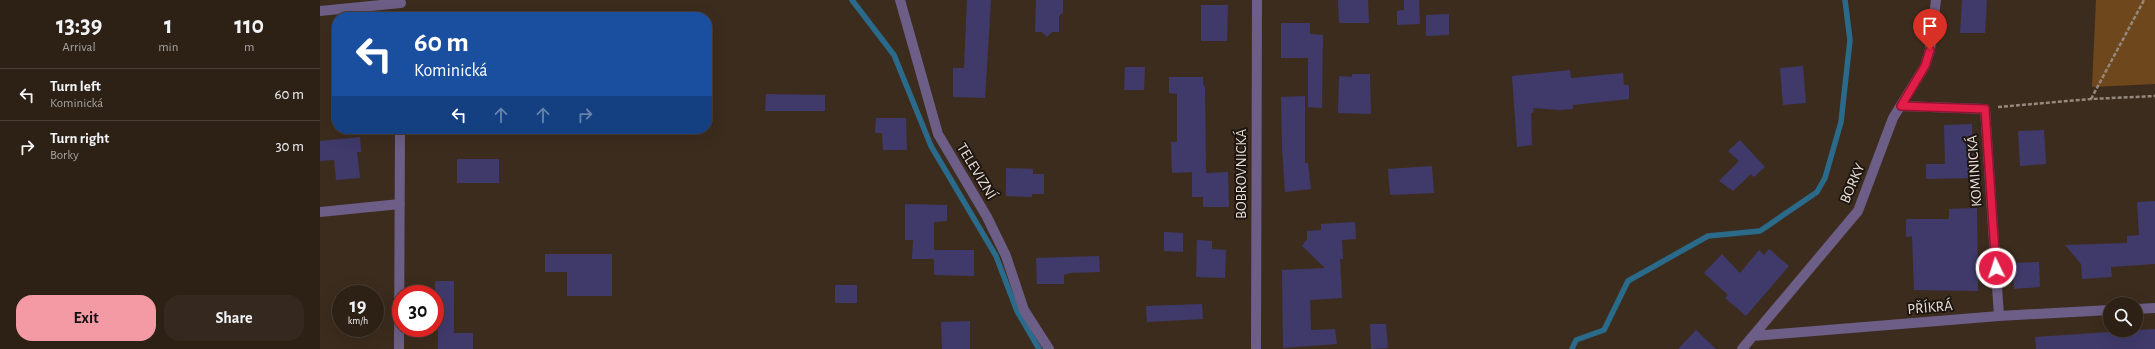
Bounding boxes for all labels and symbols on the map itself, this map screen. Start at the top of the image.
pin [1913,9,1947,50]
street label: BOBROVNICKÁ [1232,129,1249,219]
street label: KOMINICKÁ [1962,134,1984,208]
street label: TELEVIZNÍ [954,139,1001,202]
street label: BORKY [1837,161,1868,205]
position arrow [1975,247,2017,289]
speed limit sign: 30 [392,285,444,337]
street label: PŘÍKRÁ [1907,296,1954,317]

